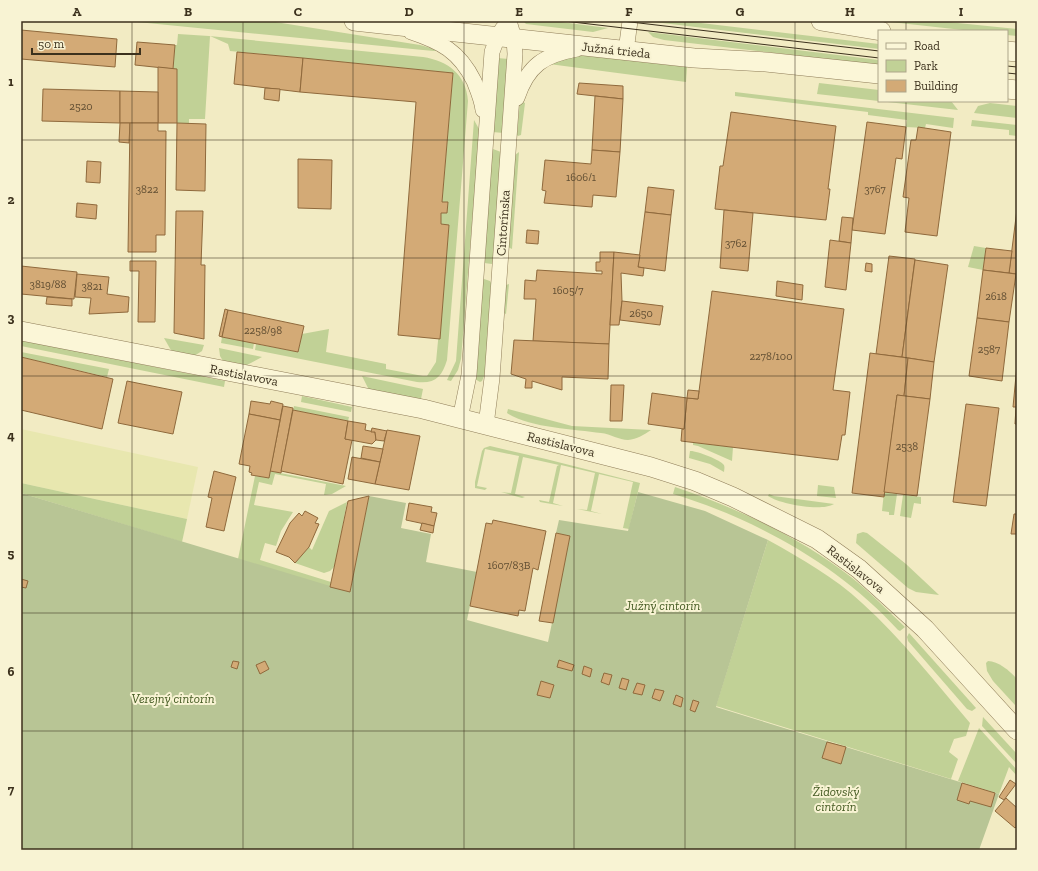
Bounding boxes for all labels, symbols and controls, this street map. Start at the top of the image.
text: A [73,4,82,19]
text: B [184,4,192,19]
text: C [294,4,302,19]
text: D [404,4,414,19]
text: E [515,4,523,19]
text: F [625,4,633,19]
text: G [736,4,745,19]
text: H [845,4,855,19]
text: I [959,4,964,19]
scale bar [32,30,140,56]
legend [878,30,1008,102]
text: 50 m [38,37,65,51]
street label: Južná trieda [581,39,652,61]
text: Road [914,39,940,53]
text: Park [914,59,939,73]
text: 1 [8,74,14,89]
text: Building [914,79,958,93]
house number: 2520 [69,100,93,113]
house number: 1606/1 [566,171,597,184]
house number: 3822 [136,183,159,196]
house number: 3767 [864,183,886,196]
street label: Cintorínska [493,189,513,257]
text: 2 [8,192,15,207]
house number: 3762 [725,237,747,250]
house number: 3819/88 [30,278,67,291]
house number: 3821 [81,280,103,293]
house number: 1605/7 [553,284,583,297]
house number: 2618 [985,290,1007,303]
house number: 2650 [629,307,653,320]
text: 3 [8,310,15,325]
house number: 2258/98 [244,324,282,337]
house number: 2587 [978,343,1000,356]
house number: 2278/100 [749,350,793,363]
street label: Rastislavova [209,361,280,389]
text: 4 [7,428,15,443]
street label: Rastislavova [526,428,597,460]
house number: 2538 [896,440,918,453]
street label: Rastislavova [824,542,889,597]
text: 5 [8,546,15,561]
house number: 1607/83B [488,559,531,572]
park label: Južný cintorín [625,598,701,613]
text: 6 [8,664,15,679]
park label: Verejný cintorín [131,691,215,706]
text: 7 [8,782,15,797]
park label: Židovský cintorín [813,784,859,814]

